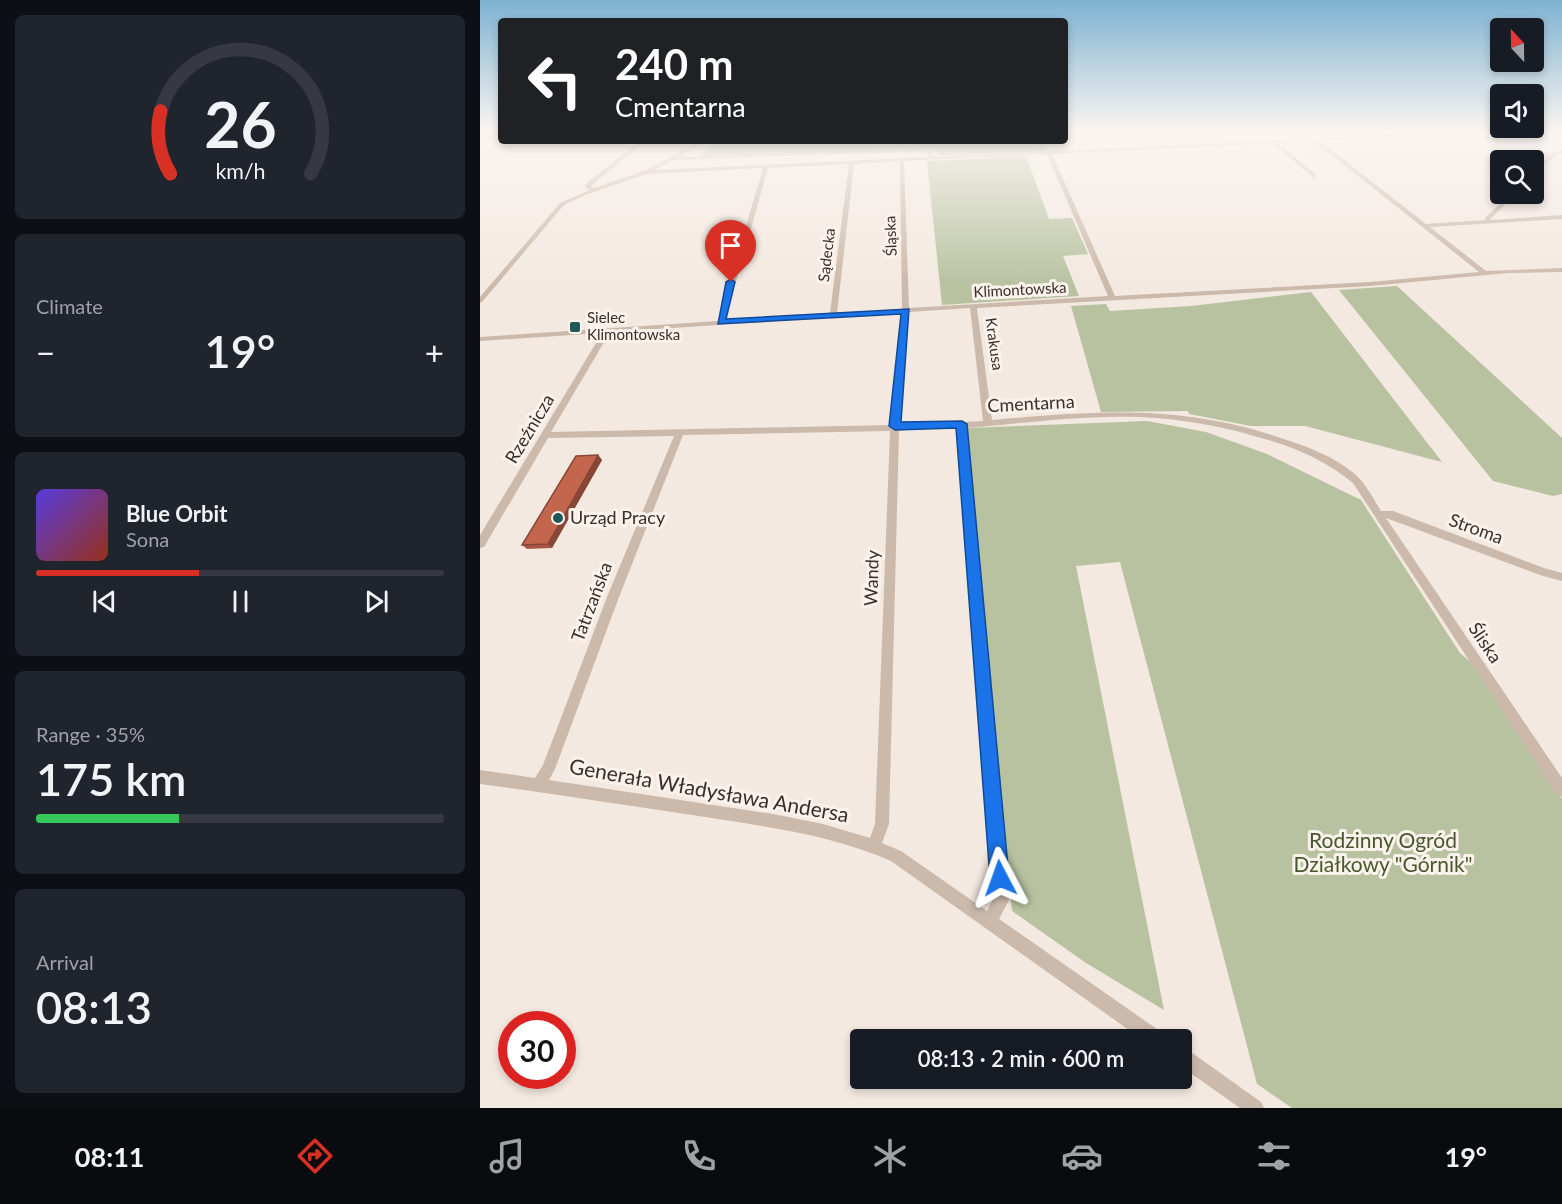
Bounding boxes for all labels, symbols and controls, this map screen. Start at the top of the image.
north arrow [1490,18,1544,72]
map controls [1490,18,1544,204]
text: 240 m [615,39,733,89]
icon: left [516,42,594,120]
button: sound [1490,84,1544,138]
text: 26 [204,86,276,161]
text: Cmentarna [615,90,746,123]
button: search [1490,150,1544,204]
text: km/h [215,158,265,184]
street label: Śląska [880,215,900,257]
pin [705,220,756,282]
street label: Sądecka [814,227,838,283]
icon: arrive [714,229,747,262]
street label: Klimontowska [973,278,1067,300]
text: Climate [36,294,103,318]
place label: Sielec Klimontowska [587,308,680,343]
street label: Krakusa [982,317,1008,371]
marker: Sielec Klimontowska [568,320,582,334]
text: 19° [205,324,275,378]
text: − [36,332,55,372]
text: + [425,332,444,372]
street label: Rzeźnicza [500,390,558,467]
street label: Cmentarna [987,390,1075,416]
text: Blue Orbit [126,500,227,527]
place label: Urząd Pracy [570,506,666,528]
street label: Stroma [1446,508,1506,548]
marker: Urząd Pracy [551,511,565,525]
text: Sona [126,527,169,551]
street label: Wandy [859,549,883,606]
street label: Tatrzańska [566,559,616,645]
icon: previous [88,585,121,618]
icon: pause [224,585,257,618]
icon: next [360,585,393,618]
street label: Śliska [1464,618,1507,667]
text: Range · 35% [36,722,145,746]
text: 175 km [36,752,186,806]
street label: Generała Władysława Andersa [568,753,851,826]
park label: Rodzinny Ogród Działkowy "Górnik" [1294,827,1472,876]
position arrow [968,846,1032,910]
text: Arrival [36,950,94,974]
text: 08:13 [36,980,152,1034]
speed limit sign: 30 [498,1011,576,1089]
text: 08:13 · 2 min · 600 m [918,1045,1124,1072]
icon: directions [294,1135,336,1177]
icon: music [486,1135,528,1177]
icon: phone [678,1135,720,1177]
icon: climate [869,1135,911,1177]
icon: car [1061,1135,1103,1177]
icon: filters [1253,1135,1295,1177]
text: 08:11 [75,1140,144,1173]
text: 19° [1444,1140,1487,1173]

